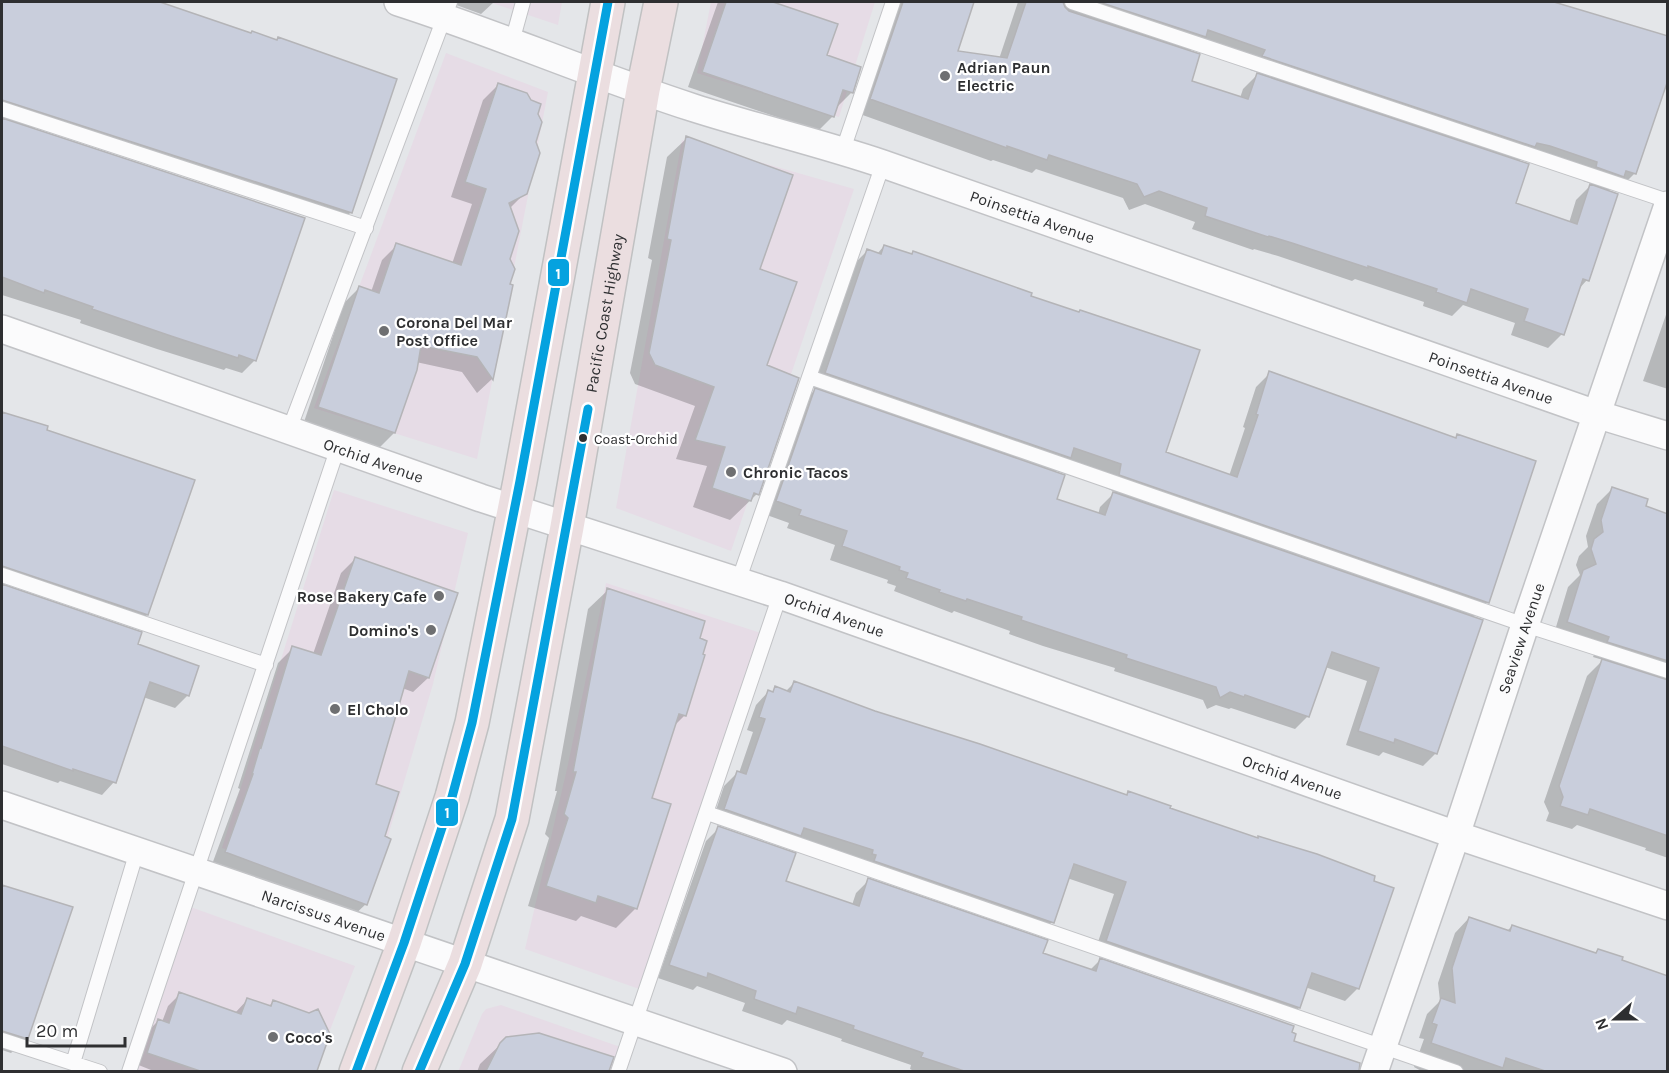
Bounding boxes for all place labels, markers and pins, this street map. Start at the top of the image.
place label: Adrian Paun Electric [957,58,1050,95]
marker: Adrian Paun Electric [938,69,952,83]
place label: Corona Del Mar Post Office [396,313,513,350]
marker: Corona Del Mar Post Office [377,324,391,338]
place label: Coast-Orchid [594,431,678,448]
marker: Coast-Orchid [577,432,589,444]
place label: Chronic Tacos [743,463,849,482]
marker: Chronic Tacos [724,465,738,479]
place label: Rose Bakery Cafe [297,587,427,606]
marker: Rose Bakery Cafe [432,589,446,603]
place label: Domino's [348,621,419,640]
marker: Domino's [424,623,438,637]
place label: El Cholo [347,700,408,719]
marker: El Cholo [328,702,342,716]
place label: Coco's [285,1028,333,1047]
marker: Coco's [266,1030,280,1044]

